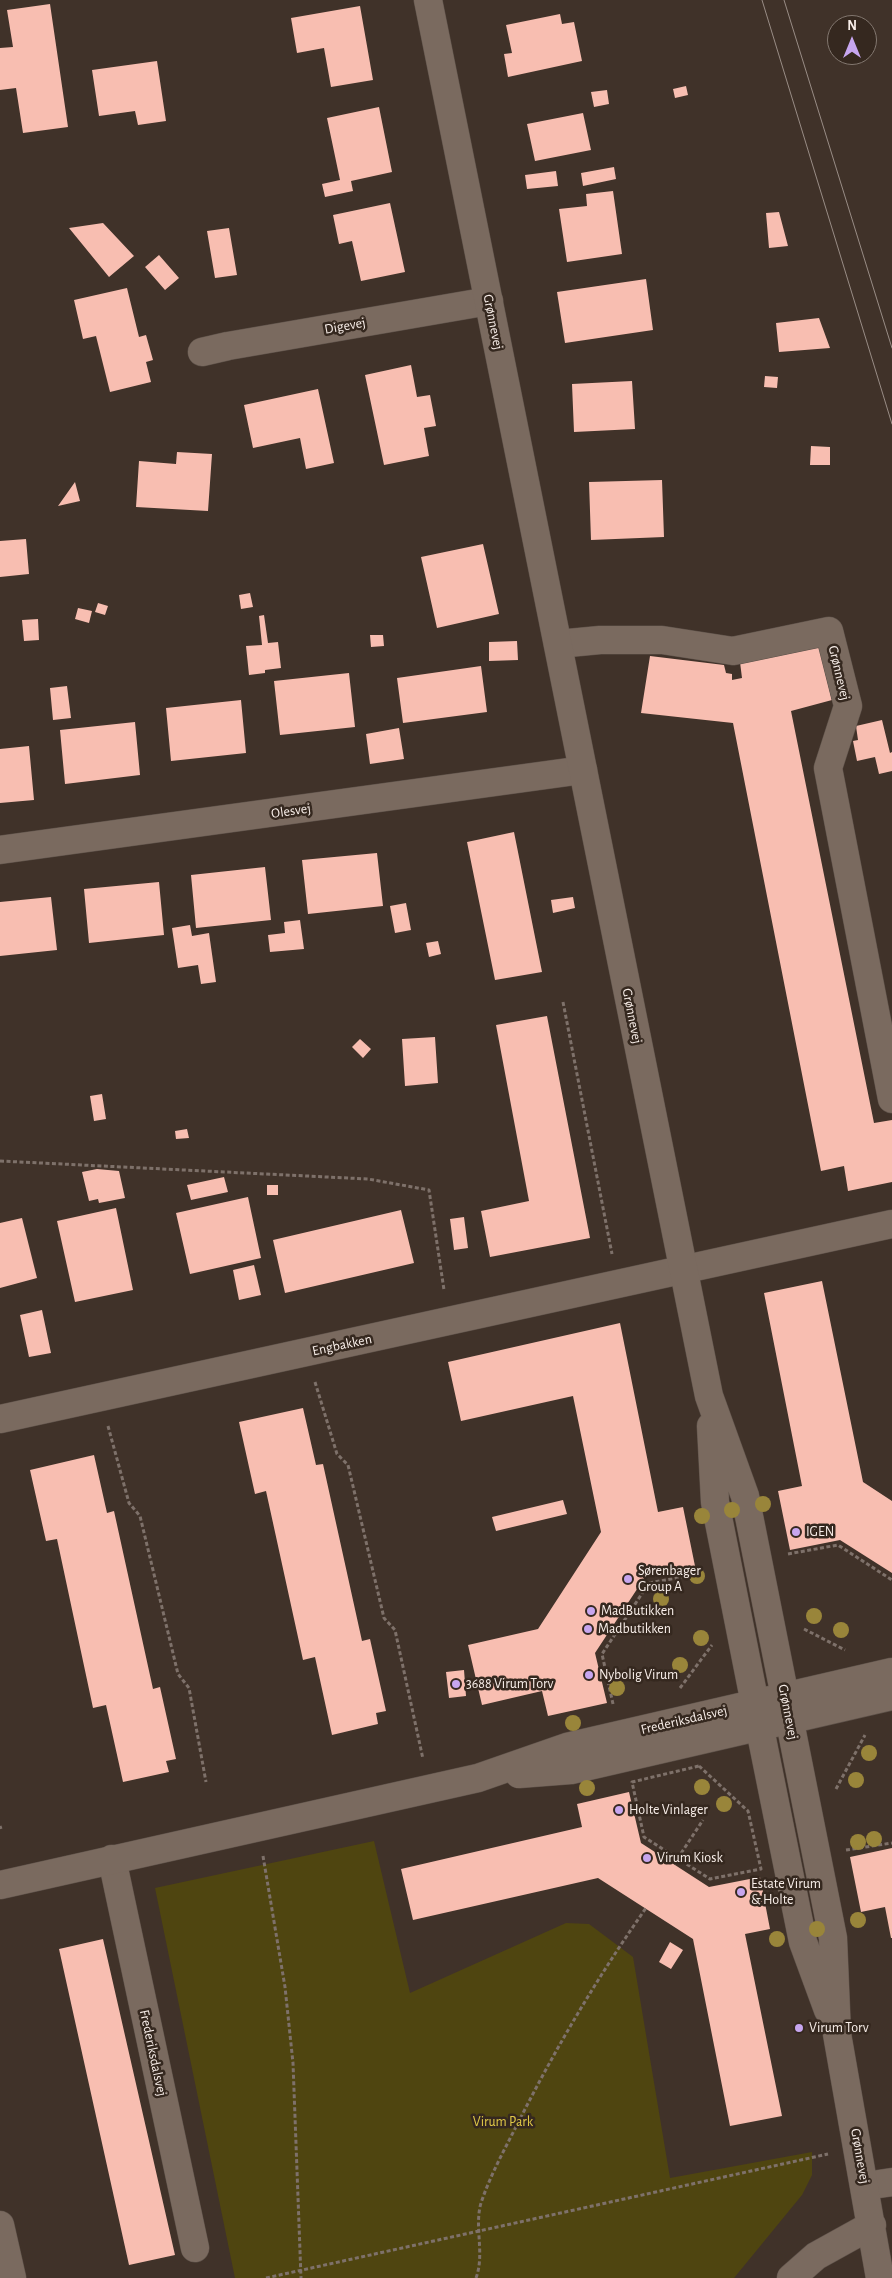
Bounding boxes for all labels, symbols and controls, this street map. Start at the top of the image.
north arrow [827,15,877,65]
text: N [847,19,857,33]
street label: Grønnevej [479,293,507,351]
street label: Digevej [323,314,367,338]
street label: Grønnevej [825,644,853,702]
street label: Olesvej [270,800,312,822]
street label: Grønnevej [618,987,646,1045]
street label: Engbakken [311,1330,373,1360]
place label: IGEN [806,1524,834,1540]
marker: IGEN [790,1526,802,1538]
place label: Sørenbager Group A [638,1563,701,1595]
marker: Sørenbager Group A [622,1573,634,1585]
place label: MadButikken [601,1603,674,1619]
marker: MadButikken [585,1605,597,1617]
place label: Madbutikken [598,1621,671,1637]
marker: Madbutikken [582,1623,594,1635]
place label: Nybolig Virum [599,1667,678,1683]
marker: Nybolig Virum [583,1669,595,1681]
place label: 3688 Virum Torv [466,1676,554,1692]
marker: 3688 Virum Torv [450,1678,462,1690]
street label: Grønnevej [774,1683,802,1741]
street label: Frederiksdalsvej [639,1702,729,1738]
place label: Holte Vinlager [629,1802,708,1818]
marker: Holte Vinlager [613,1804,625,1816]
place label: Virum Kiosk [657,1850,723,1866]
marker: Virum Kiosk [641,1852,653,1864]
place label: Estate Virum & Holte [751,1876,821,1908]
marker: Estate Virum & Holte [735,1886,747,1898]
street label: Frederiksdalsvej [136,2008,170,2098]
place label: Virum Torv [809,2020,869,2036]
marker: Virum Torv [793,2022,805,2034]
park label: Virum Park [473,2114,533,2130]
street label: Grønnevej [847,2127,873,2185]

